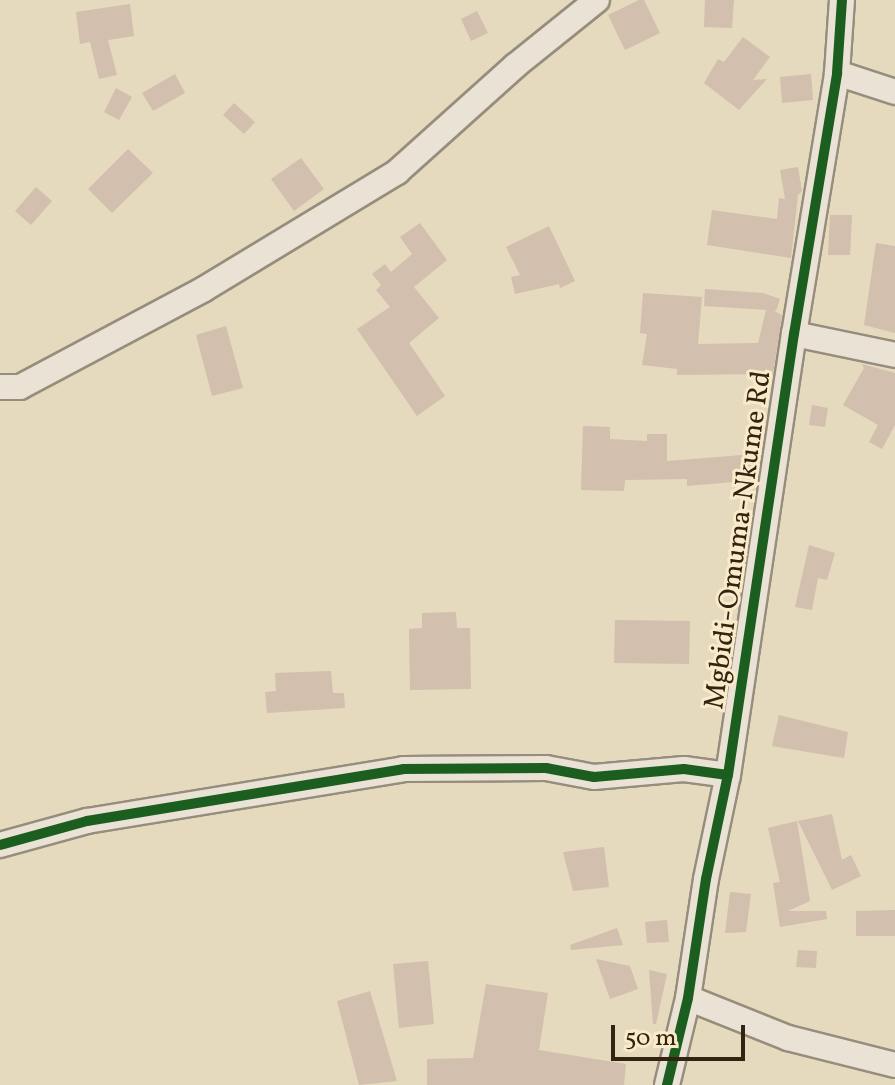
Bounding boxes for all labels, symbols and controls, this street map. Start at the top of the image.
street label: Mgbidi-Omuma-Nkume Rd [699,369,779,711]
scale bar [615,1009,749,1059]
text: 50 m [625,1022,677,1056]

